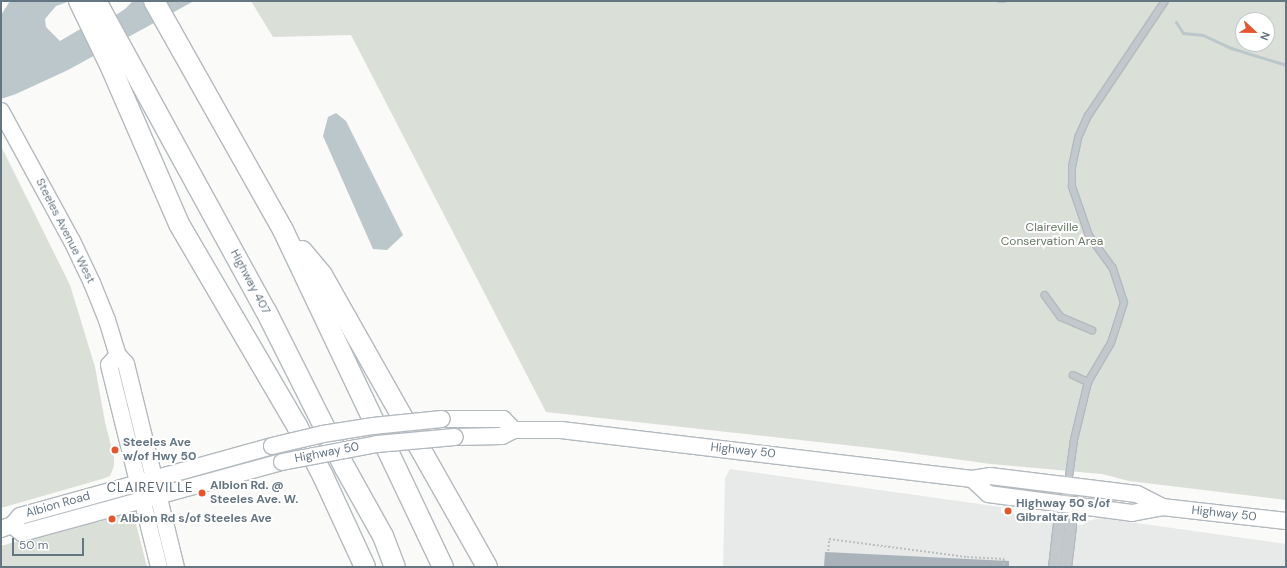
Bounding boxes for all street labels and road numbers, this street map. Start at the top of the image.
street label: Steeles Avenue West [32,176,98,286]
street label: Highway 407 [227,247,273,317]
street label: Highway 50 [294,440,360,466]
street label: Highway 50 [710,440,776,462]
street label: Albion Road [24,489,92,521]
street label: Highway 50 [1191,503,1257,525]

